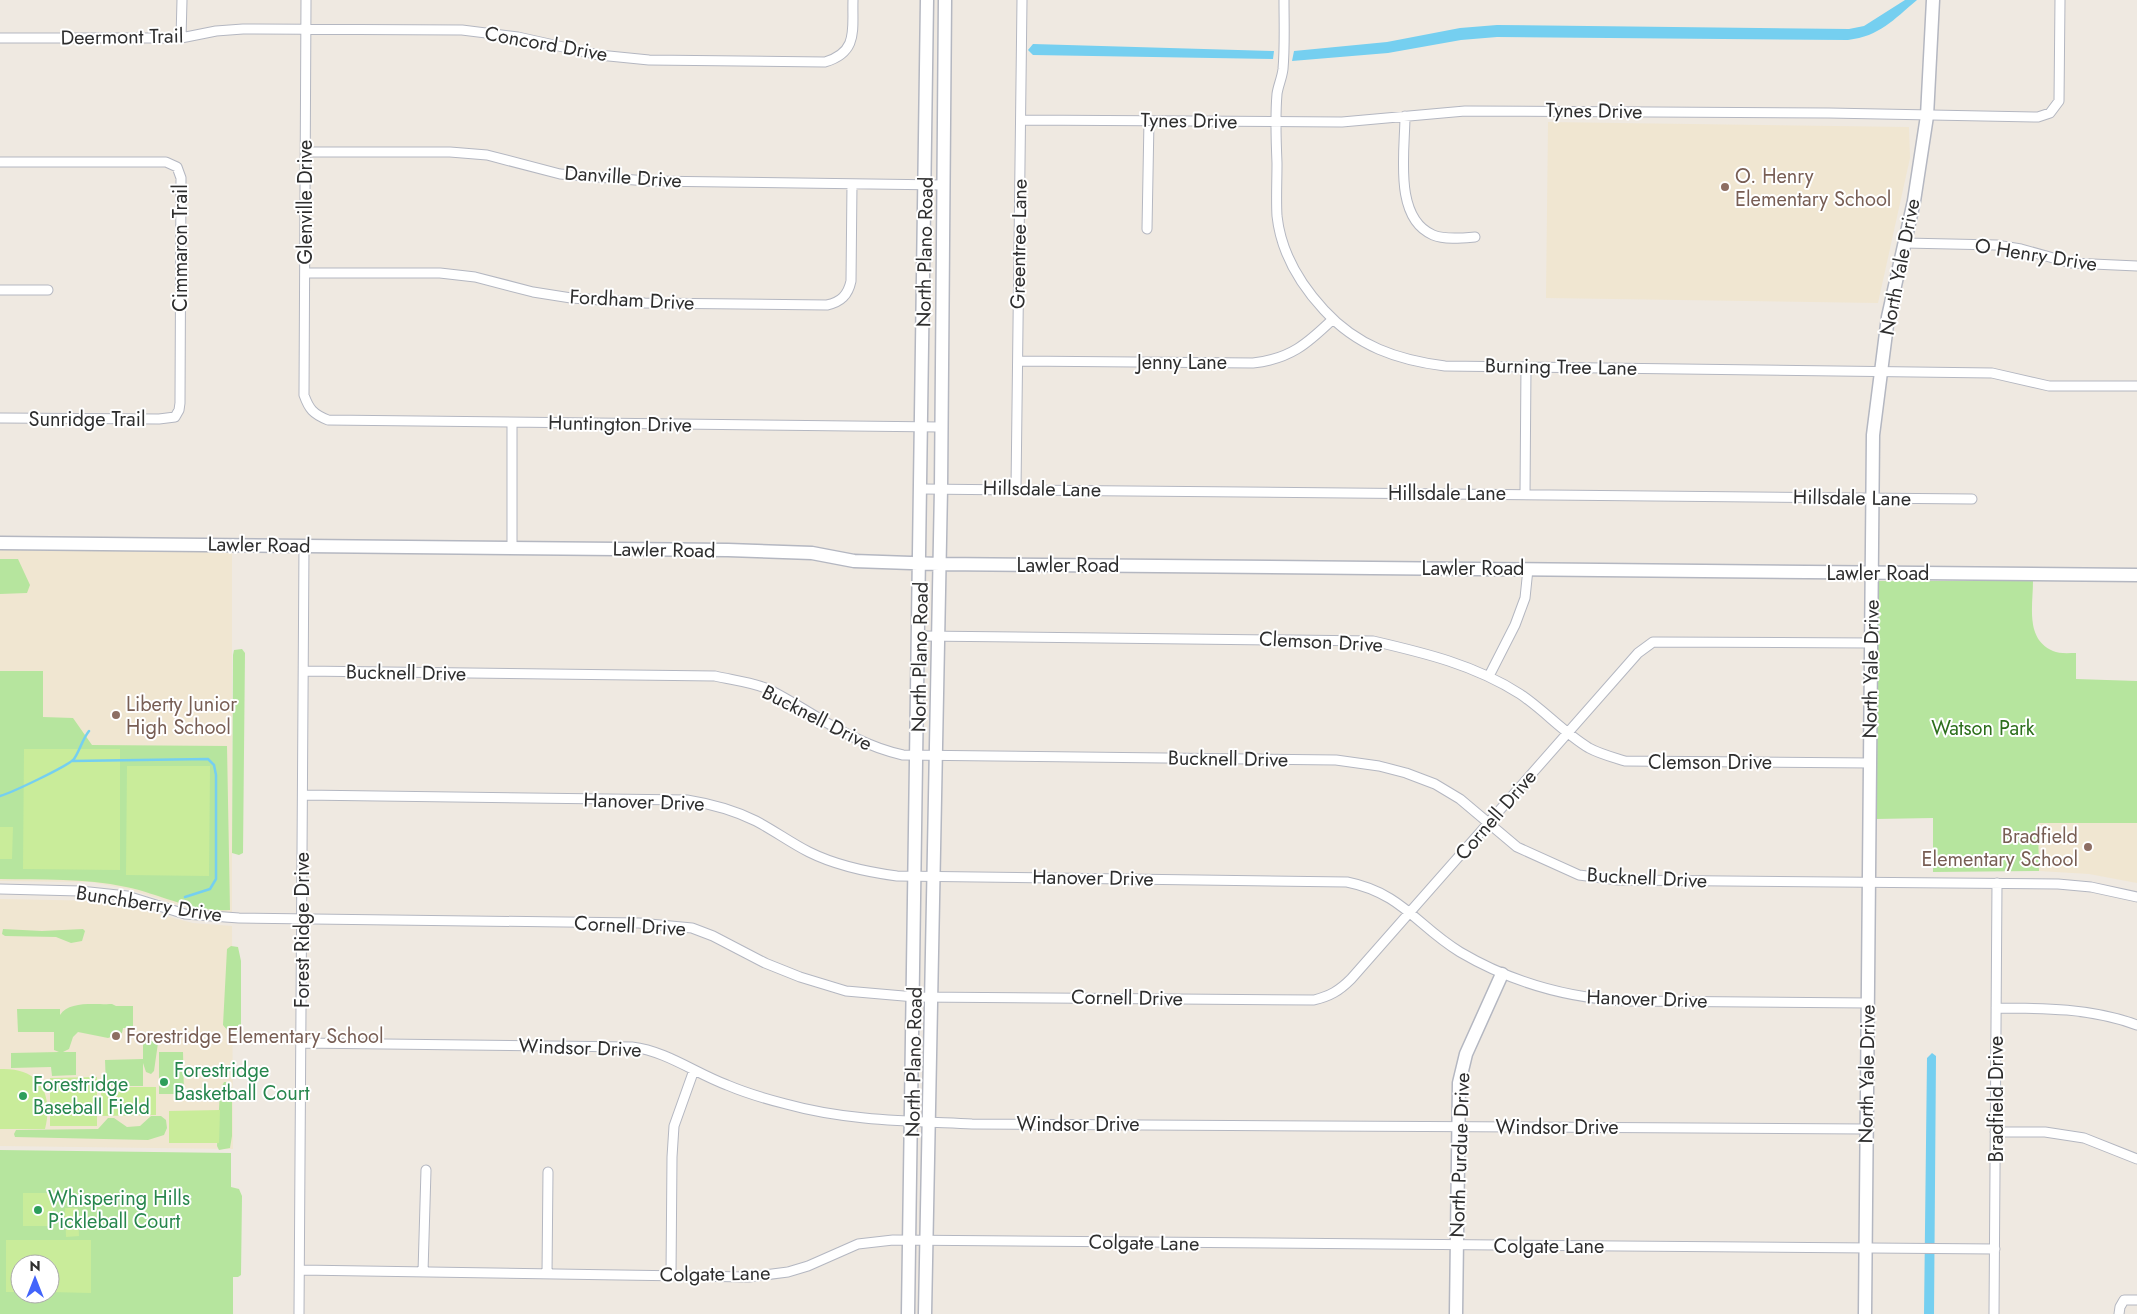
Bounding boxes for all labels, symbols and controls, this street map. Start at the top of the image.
street label: Concord Drive [482,19,610,69]
street label: Deermont Trail [60,21,184,53]
street label: Tynes Drive [1545,96,1643,126]
street label: Tynes Drive [1140,106,1238,136]
street label: Glenville Drive [291,140,320,264]
street label: Danville Drive [563,158,683,196]
place label: O. Henry Elementary School [1735,162,1891,214]
street label: North Plano Road [909,177,941,327]
street label: Greentree Lane [1003,178,1035,310]
marker: O. Henry Elementary School [1719,181,1731,193]
street label: Cimmaron Trail [166,184,195,312]
street label: North Yale Drive [1873,196,1927,338]
street label: O Henry Drive [1973,231,2099,279]
street label: Fordham Drive [569,282,695,318]
street label: Jenny Lane [1134,348,1227,377]
street label: Burning Tree Lane [1485,351,1637,383]
street label: Sunridge Trail [28,405,146,434]
street label: Huntington Drive [548,408,692,440]
street label: Hillsdale Lane [983,473,1101,505]
street label: Hillsdale Lane [1388,479,1506,508]
street label: Hillsdale Lane [1793,482,1911,514]
street label: Lawler Road [207,530,311,560]
street label: Lawler Road [612,535,716,565]
street label: Lawler Road [1016,551,1120,580]
street label: Lawler Road [1421,554,1525,583]
street label: Lawler Road [1826,559,1930,588]
street label: North Plano Road [904,582,936,732]
street label: North Yale Drive [1855,599,1887,739]
street label: Clemson Drive [1258,624,1384,660]
street label: Bucknell Drive [346,657,466,689]
street label: Bucknell Drive [757,678,877,758]
place label: Liberty Junior High School [126,690,237,742]
marker: Liberty Junior High School [110,709,122,721]
park label: Watson Park [1931,714,2035,743]
street label: Bucknell Drive [1168,743,1288,775]
street label: Clemson Drive [1648,748,1772,777]
street label: Cornell Drive [1448,763,1544,867]
street label: Hanover Drive [583,785,705,819]
place label: Bradfield Elementary School [1922,822,2078,874]
marker: Bradfield Elementary School [2082,841,2094,853]
street label: Forest Ridge Drive [288,852,317,1008]
street label: Bucknell Drive [1586,860,1708,896]
street label: Hanover Drive [1032,862,1154,894]
street label: Bunchberry Drive [74,878,224,930]
street label: Cornell Drive [573,909,687,943]
street label: Hanover Drive [1586,982,1708,1016]
street label: Cornell Drive [1071,983,1183,1013]
street label: North Plano Road [898,987,930,1137]
street label: North Yale Drive [1851,1004,1883,1144]
place label: Forestridge Elementary School [126,1022,384,1051]
marker: Forestridge Elementary School [110,1030,122,1042]
street label: Windsor Drive [518,1031,642,1065]
street label: Bradfield Drive [1982,1036,2011,1162]
place label: Forestridge Basketball Court [174,1056,310,1108]
place label: Forestridge Baseball Field [33,1070,150,1122]
street label: North Purdue Drive [1443,1072,1477,1238]
marker: Forestridge Basketball Court [158,1076,170,1088]
marker: Forestridge Baseball Field [17,1090,29,1102]
street label: Windsor Drive [1016,1110,1140,1139]
street label: Windsor Drive [1495,1113,1619,1142]
place label: Whispering Hills Pickleball Court [48,1184,190,1236]
marker: Whispering Hills Pickleball Court [32,1204,44,1216]
street label: Colgate Lane [1088,1228,1200,1258]
street label: Colgate Lane [1494,1232,1604,1261]
north arrow [10,1254,60,1304]
text: N [29,1256,41,1276]
street label: Colgate Lane [659,1259,771,1289]

